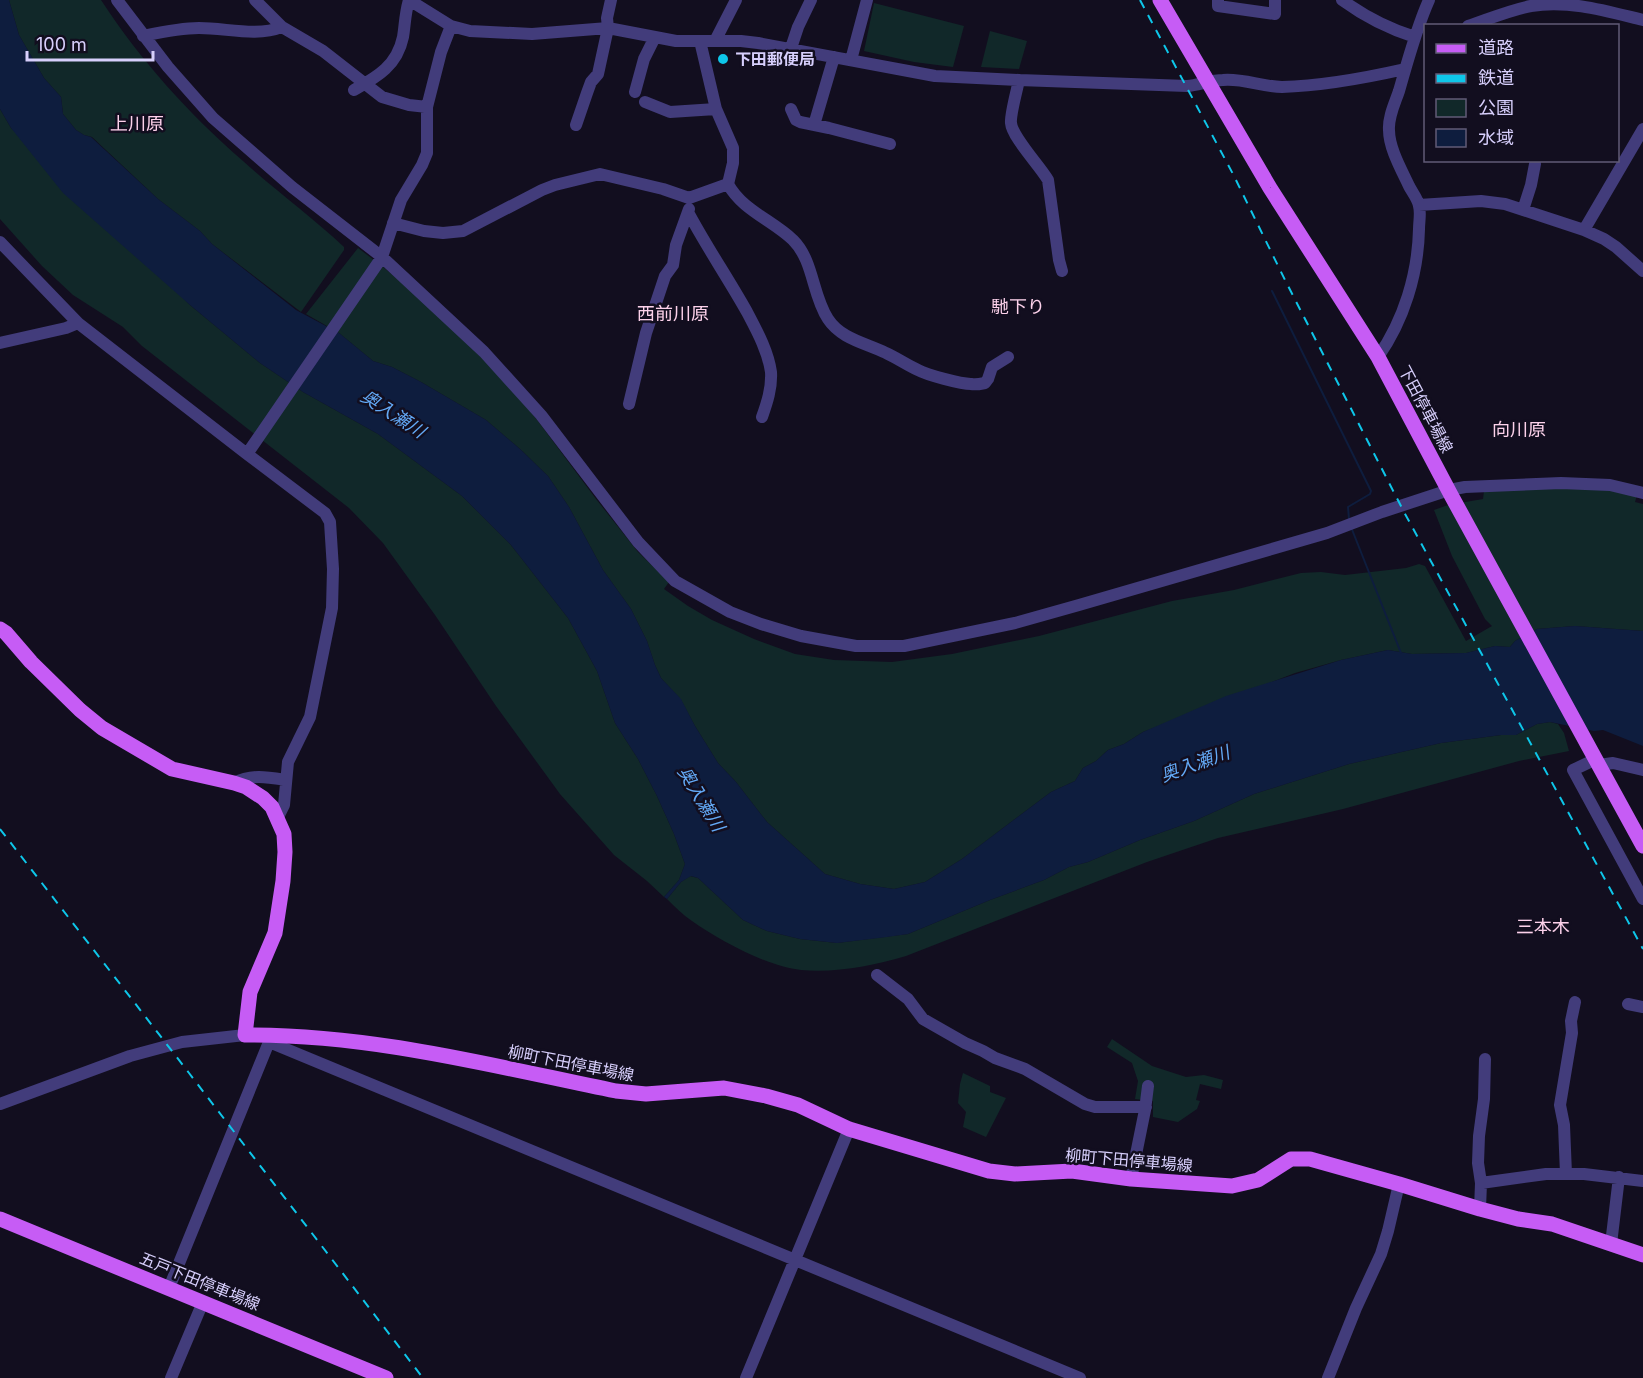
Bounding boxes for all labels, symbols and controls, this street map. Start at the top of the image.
scale bar [27,24,153,62]
legend [1424,24,1619,162]
text: 100 m [36,34,87,55]
text: 道路 [1478,37,1514,58]
place label: 下田郵便局 [735,49,815,69]
marker: 下田郵便局 [716,52,730,66]
text: 鉄道 [1478,67,1514,88]
text: 公園 [1478,97,1514,118]
district label: 上川原 [110,113,164,134]
text: 水域 [1478,127,1514,148]
district label: 馳下り [991,296,1045,317]
district label: 西前川原 [637,303,709,324]
street label: 下田停車場線 [1395,362,1457,456]
water label: 奥入瀬川 [357,385,431,443]
district label: 向川原 [1492,419,1546,440]
water label: 奥入瀬川 [1157,741,1234,786]
water label: 奥入瀬川 [674,762,730,837]
district label: 三本木 [1516,916,1570,937]
street label: 柳町下田停車場線 [506,1041,636,1085]
street label: 柳町下田停車場線 [1064,1144,1194,1176]
street label: 五戸下田停車場線 [137,1248,263,1314]

